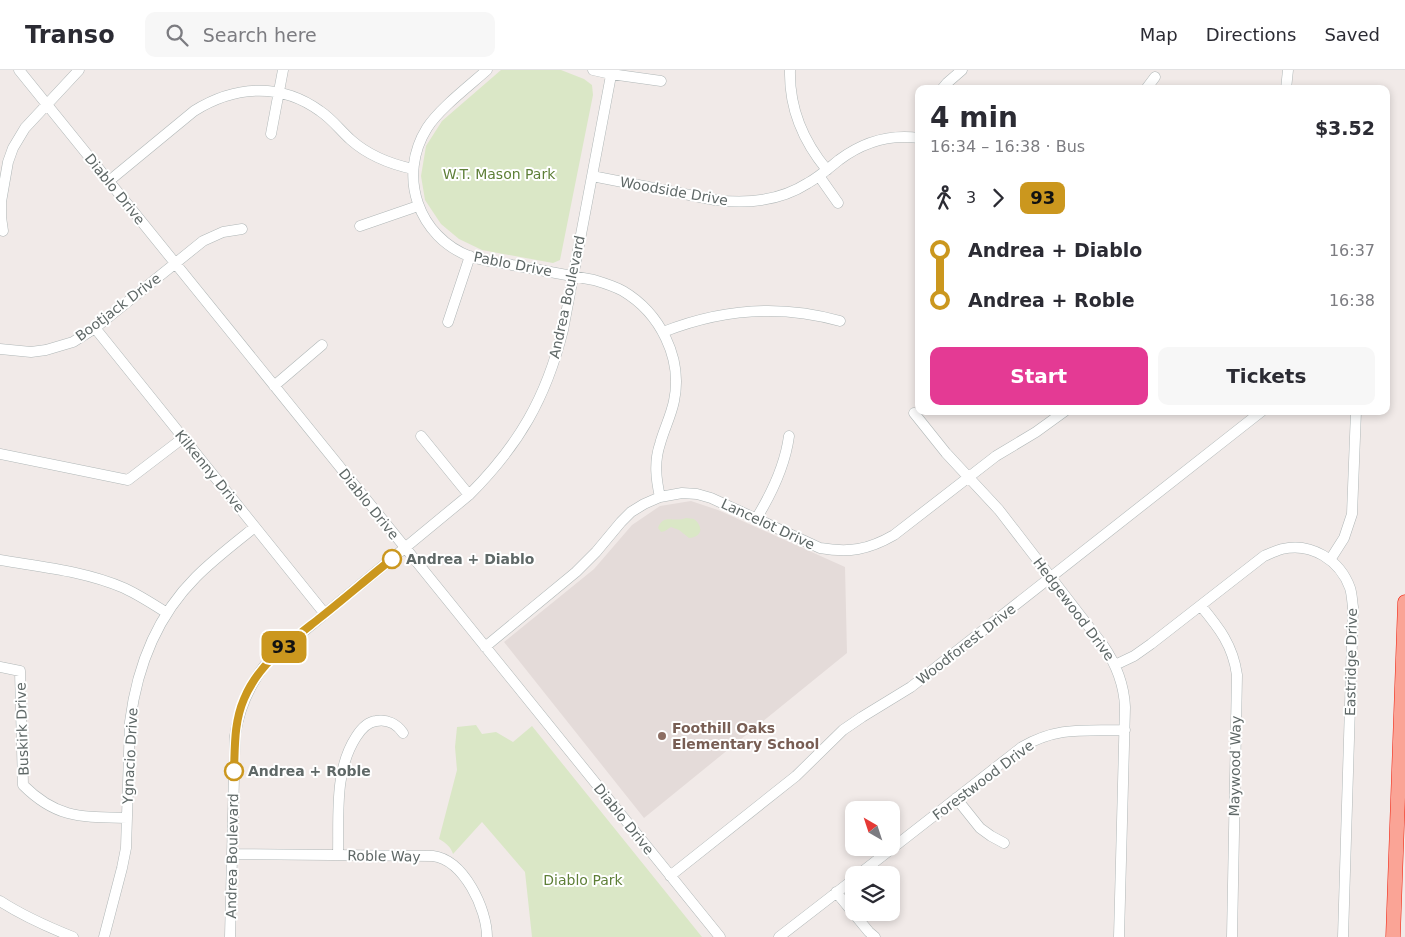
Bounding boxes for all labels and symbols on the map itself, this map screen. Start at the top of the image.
street label: Diablo Drive [82,150,148,228]
park label: W.T. Mason Park [443,166,556,182]
street label: Woodside Drive [619,174,729,208]
street label: Andrea Boulevard [546,234,588,360]
street label: Pablo Drive [472,249,554,279]
street label: Bootjack Drive [72,270,164,344]
street label: Kilkenny Drive [172,427,248,515]
street label: Diablo Drive [336,465,402,543]
street label: Lancelot Drive [719,495,817,553]
marker: Andrea + Diablo [382,549,402,569]
place label: Andrea + Diablo [406,551,535,567]
street label: Hedgewood Drive [1030,554,1118,664]
street label: Woodforest Drive [913,600,1019,688]
street label: Eastridge Drive [1342,608,1360,716]
line badge: 93 [262,631,306,663]
street label: Buskirk Drive [12,682,32,776]
street label: Ygnacio Drive [119,707,141,806]
street label: Maywood Way [1226,716,1244,816]
place label: Foothill Oaks Elementary School [672,720,819,752]
marker: Foothill Oaks Elementary School [656,730,668,742]
street label: Forestwood Drive [929,737,1037,823]
marker: Andrea + Roble [224,761,244,781]
place label: Andrea + Roble [248,763,371,779]
street label: Diablo Drive [591,780,657,858]
street label: Andrea Boulevard [223,793,241,919]
north arrow [845,801,900,856]
street label: Roble Way [347,847,421,865]
park label: Diablo Park [543,872,624,888]

